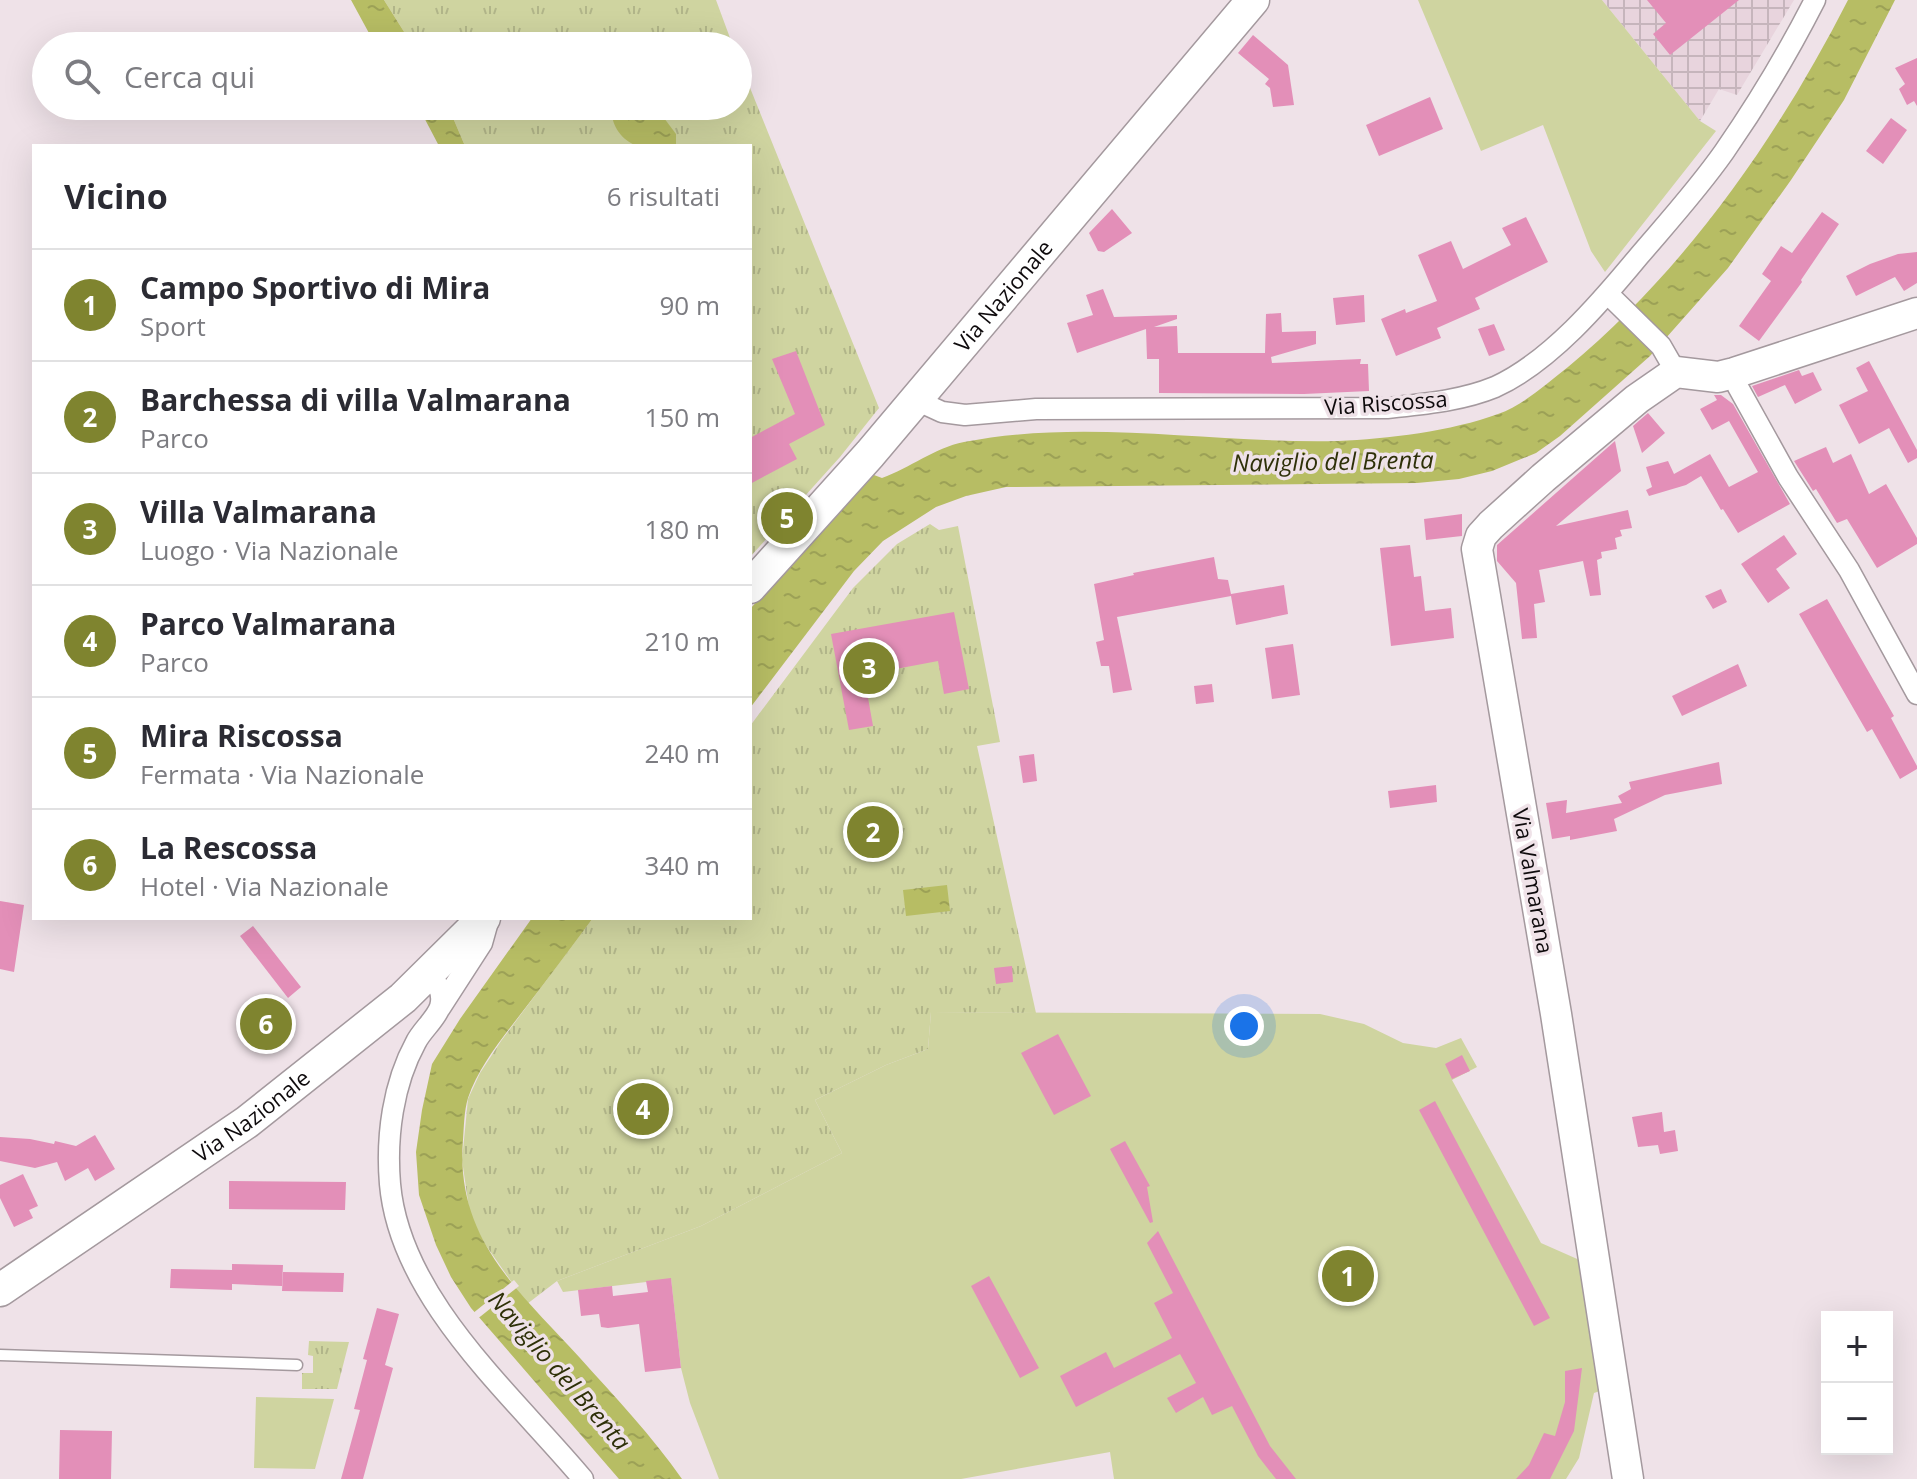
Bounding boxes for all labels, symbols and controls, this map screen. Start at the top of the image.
search box [32,32,752,120]
icon: search [60,54,104,98]
text: Cerca qui [124,56,255,97]
text: Vicino [64,173,168,219]
text: 6 risultati [607,178,720,214]
street label: Via Nazionale [947,233,1059,358]
text: Campo Sportivo di Mira [140,267,490,308]
text: 1 [83,287,97,323]
text: 90 m [659,287,720,323]
text: Sport [140,308,206,344]
text: Barchessa di villa Valmarana [140,379,571,420]
street label: Via Riscossa [1323,383,1448,421]
text: 2 [83,399,97,435]
text: 150 m [645,399,720,435]
text: Parco [140,420,209,456]
water label: Naviglio del Brenta [1232,442,1434,479]
pin: 5 [761,488,813,548]
text: Villa Valmarana [140,491,377,532]
text: 3 [83,511,97,547]
text: 180 m [645,511,720,547]
text: Luogo · Via Nazionale [140,532,399,568]
text: Parco Valmarana [140,603,396,644]
text: 4 [83,623,97,659]
text: 210 m [645,623,720,659]
pin: 3 [843,638,895,698]
text: Parco [140,644,209,680]
text: Mira Riscossa [140,715,343,756]
text: 5 [83,735,97,771]
text: 240 m [645,735,720,771]
text: Fermata · Via Nazionale [140,756,424,792]
pin: 2 [847,802,899,862]
street label: Via Valmarana [1506,806,1562,956]
text: La Rescossa [140,827,317,868]
text: 6 [83,847,97,883]
text: 340 m [645,847,720,883]
text: Hotel · Via Nazionale [140,868,389,904]
pin: 6 [240,994,292,1054]
your location [1224,1006,1264,1046]
street label: Via Nazionale [187,1062,316,1168]
pin: 4 [617,1079,669,1139]
pin: 1 [1322,1246,1374,1306]
water label: Naviglio del Brenta [482,1283,639,1457]
map controls [1821,1311,1893,1455]
button: + [1821,1311,1893,1383]
button: − [1821,1383,1893,1455]

